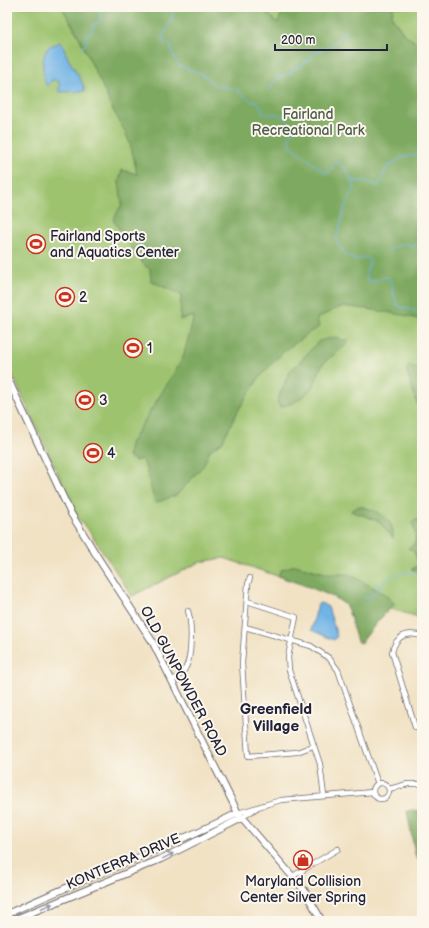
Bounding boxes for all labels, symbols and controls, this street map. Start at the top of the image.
scale bar [275,26,387,52]
text: 200 m [281,33,315,48]
park label: Fairland Recreational Park [251,106,365,139]
place label: Fairland Sports and Aquatics Center [50,228,180,261]
sports icon: Fairland Sports and Aquatics Center [25,233,47,255]
sports icon: 2 [54,286,76,308]
place label: 2 [79,289,88,306]
sports icon: 1 [122,337,144,359]
place label: 1 [147,340,152,357]
sports icon: 3 [74,389,96,411]
place label: 3 [99,392,108,409]
sports icon: 4 [82,442,104,464]
place label: 4 [107,445,116,462]
street label: OLD GUNPOWDER ROAD [137,603,230,759]
district label: Greenfield Village [240,700,312,736]
street label: KONTERRA DRIVE [64,830,183,893]
shop icon: Maryland Collision Center Silver Spring [292,849,314,871]
one-way arrow [161,852,173,859]
place label: Maryland Collision Center Silver Spring [240,873,366,906]
one-way arrow [41,901,53,909]

